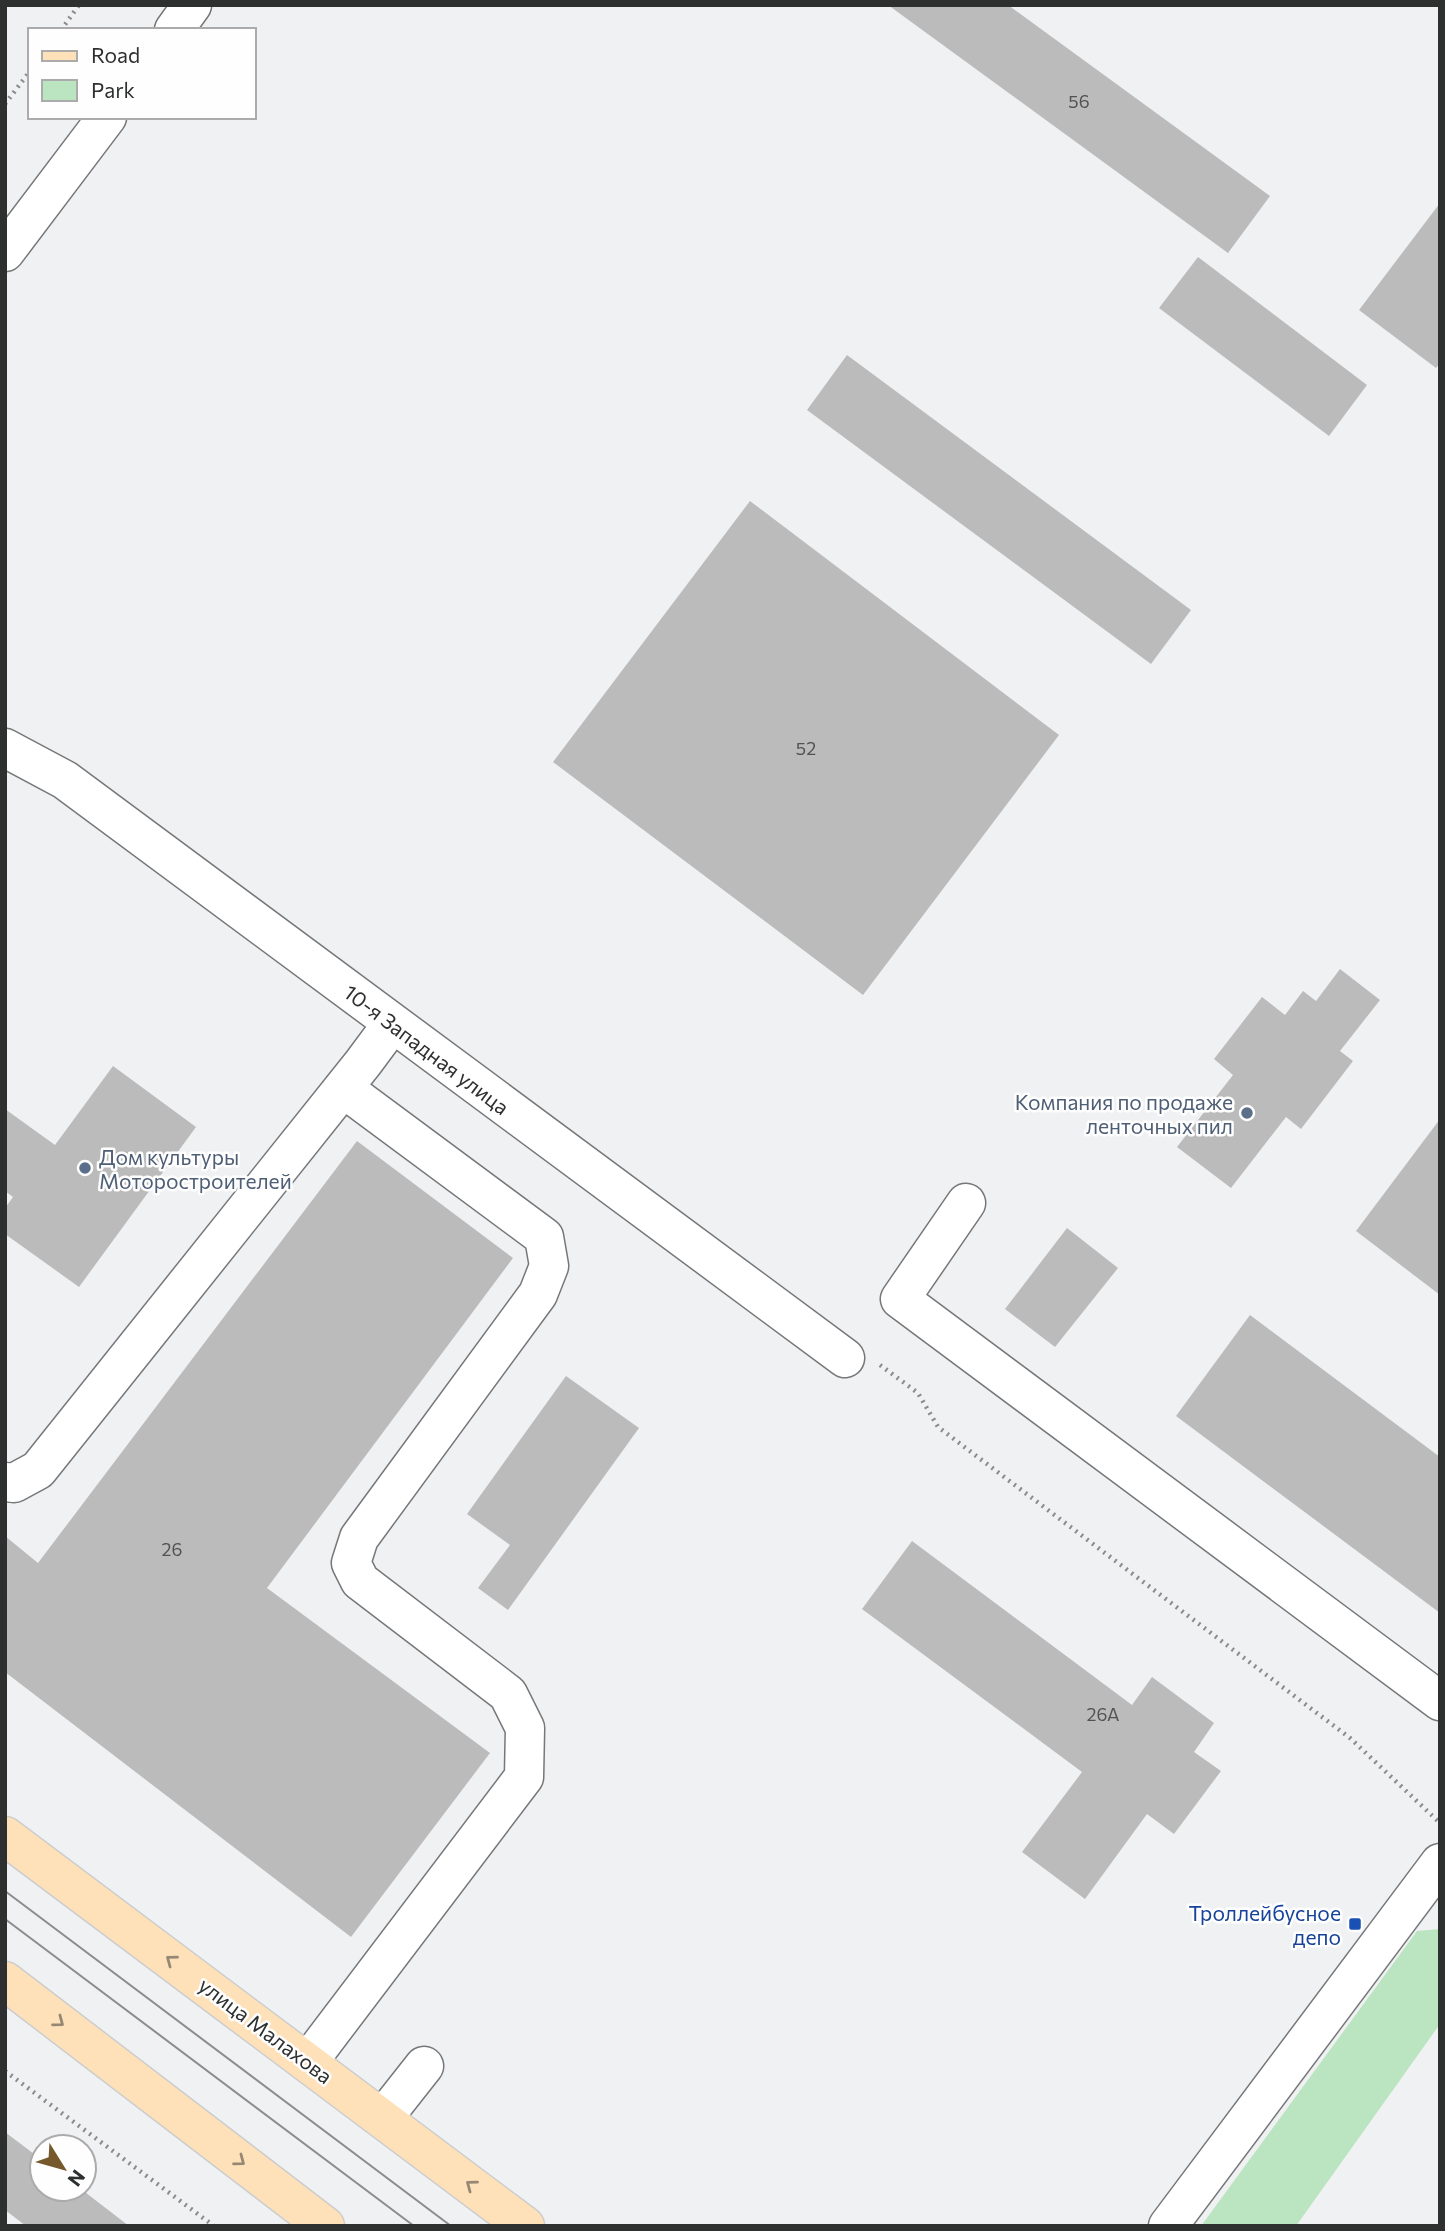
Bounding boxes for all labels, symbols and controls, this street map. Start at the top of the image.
legend [28,28,256,119]
text: Road [91,42,140,67]
text: Park [91,77,135,102]
house number: 56 [1068,90,1090,112]
house number: 52 [796,737,816,759]
street label: 10-я Западная улица [340,979,514,1119]
place label: Компания по продаже ленточных пил [1015,1089,1233,1138]
marker: Компания по продаже ленточных пил [1239,1105,1255,1121]
place label: Дом культуры Моторостроителей [99,1144,292,1193]
marker: Дом культуры Моторостроителей [77,1160,93,1176]
house number: 26 [162,1538,182,1560]
house number: 26А [1087,1703,1119,1725]
place label: Троллейбусное депо [1188,1900,1341,1949]
marker: Троллейбусное депо [1347,1916,1363,1932]
one-way arrow [167,1955,179,1968]
street label: улица Малахова [194,1972,338,2088]
one-way arrow [52,2014,64,2027]
north arrow [28,2133,98,2203]
one-way arrow [232,2152,245,2165]
text: N [63,2166,90,2191]
one-way arrow [466,2180,479,2193]

